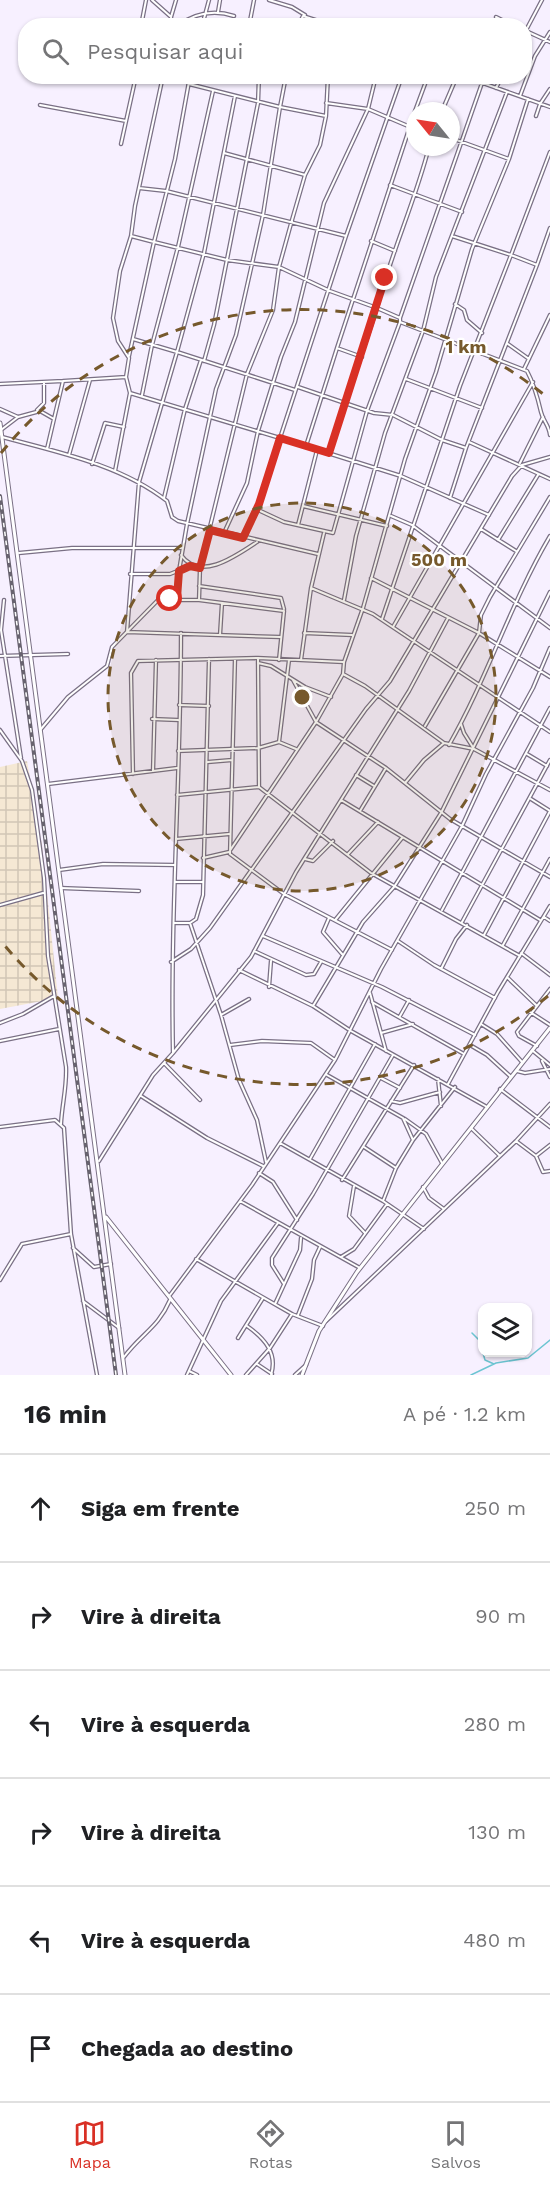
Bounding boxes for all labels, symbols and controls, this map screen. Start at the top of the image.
search box [18,18,532,84]
icon: search [39,35,72,68]
text: Pesquisar aqui [87,39,243,64]
north arrow [406,102,460,156]
route end [371,264,397,290]
text: 1 km [445,336,487,357]
text: 500 m [411,549,467,570]
route start [156,585,182,611]
centre of rings [292,687,312,707]
map controls [478,1303,532,1357]
button: layers [478,1303,532,1357]
text: 16 min [24,1399,107,1429]
text: A pé · 1.2 km [403,1402,526,1426]
icon: ahead [24,1492,57,1525]
text: Siga em frente [81,1496,239,1521]
text: 250 m [464,1496,526,1520]
icon: right [24,1600,57,1633]
text: Vire à direita [81,1604,221,1629]
text: 90 m [475,1604,526,1628]
icon: left [24,1708,57,1741]
text: Vire à esquerda [81,1712,250,1737]
text: 280 m [464,1712,526,1736]
icon: right [24,1816,57,1849]
text: Vire à direita [81,1820,221,1845]
text: 130 m [468,1820,526,1844]
icon: left [24,1924,57,1957]
text: Vire à esquerda [81,1928,250,1953]
text: 480 m [463,1928,526,1952]
icon: arrive [24,2032,57,2065]
text: Chegada ao destino [81,2036,293,2061]
tab: Mapa [69,2117,111,2172]
tab: Rotas [249,2117,293,2172]
tab: Salvos [431,2117,481,2172]

